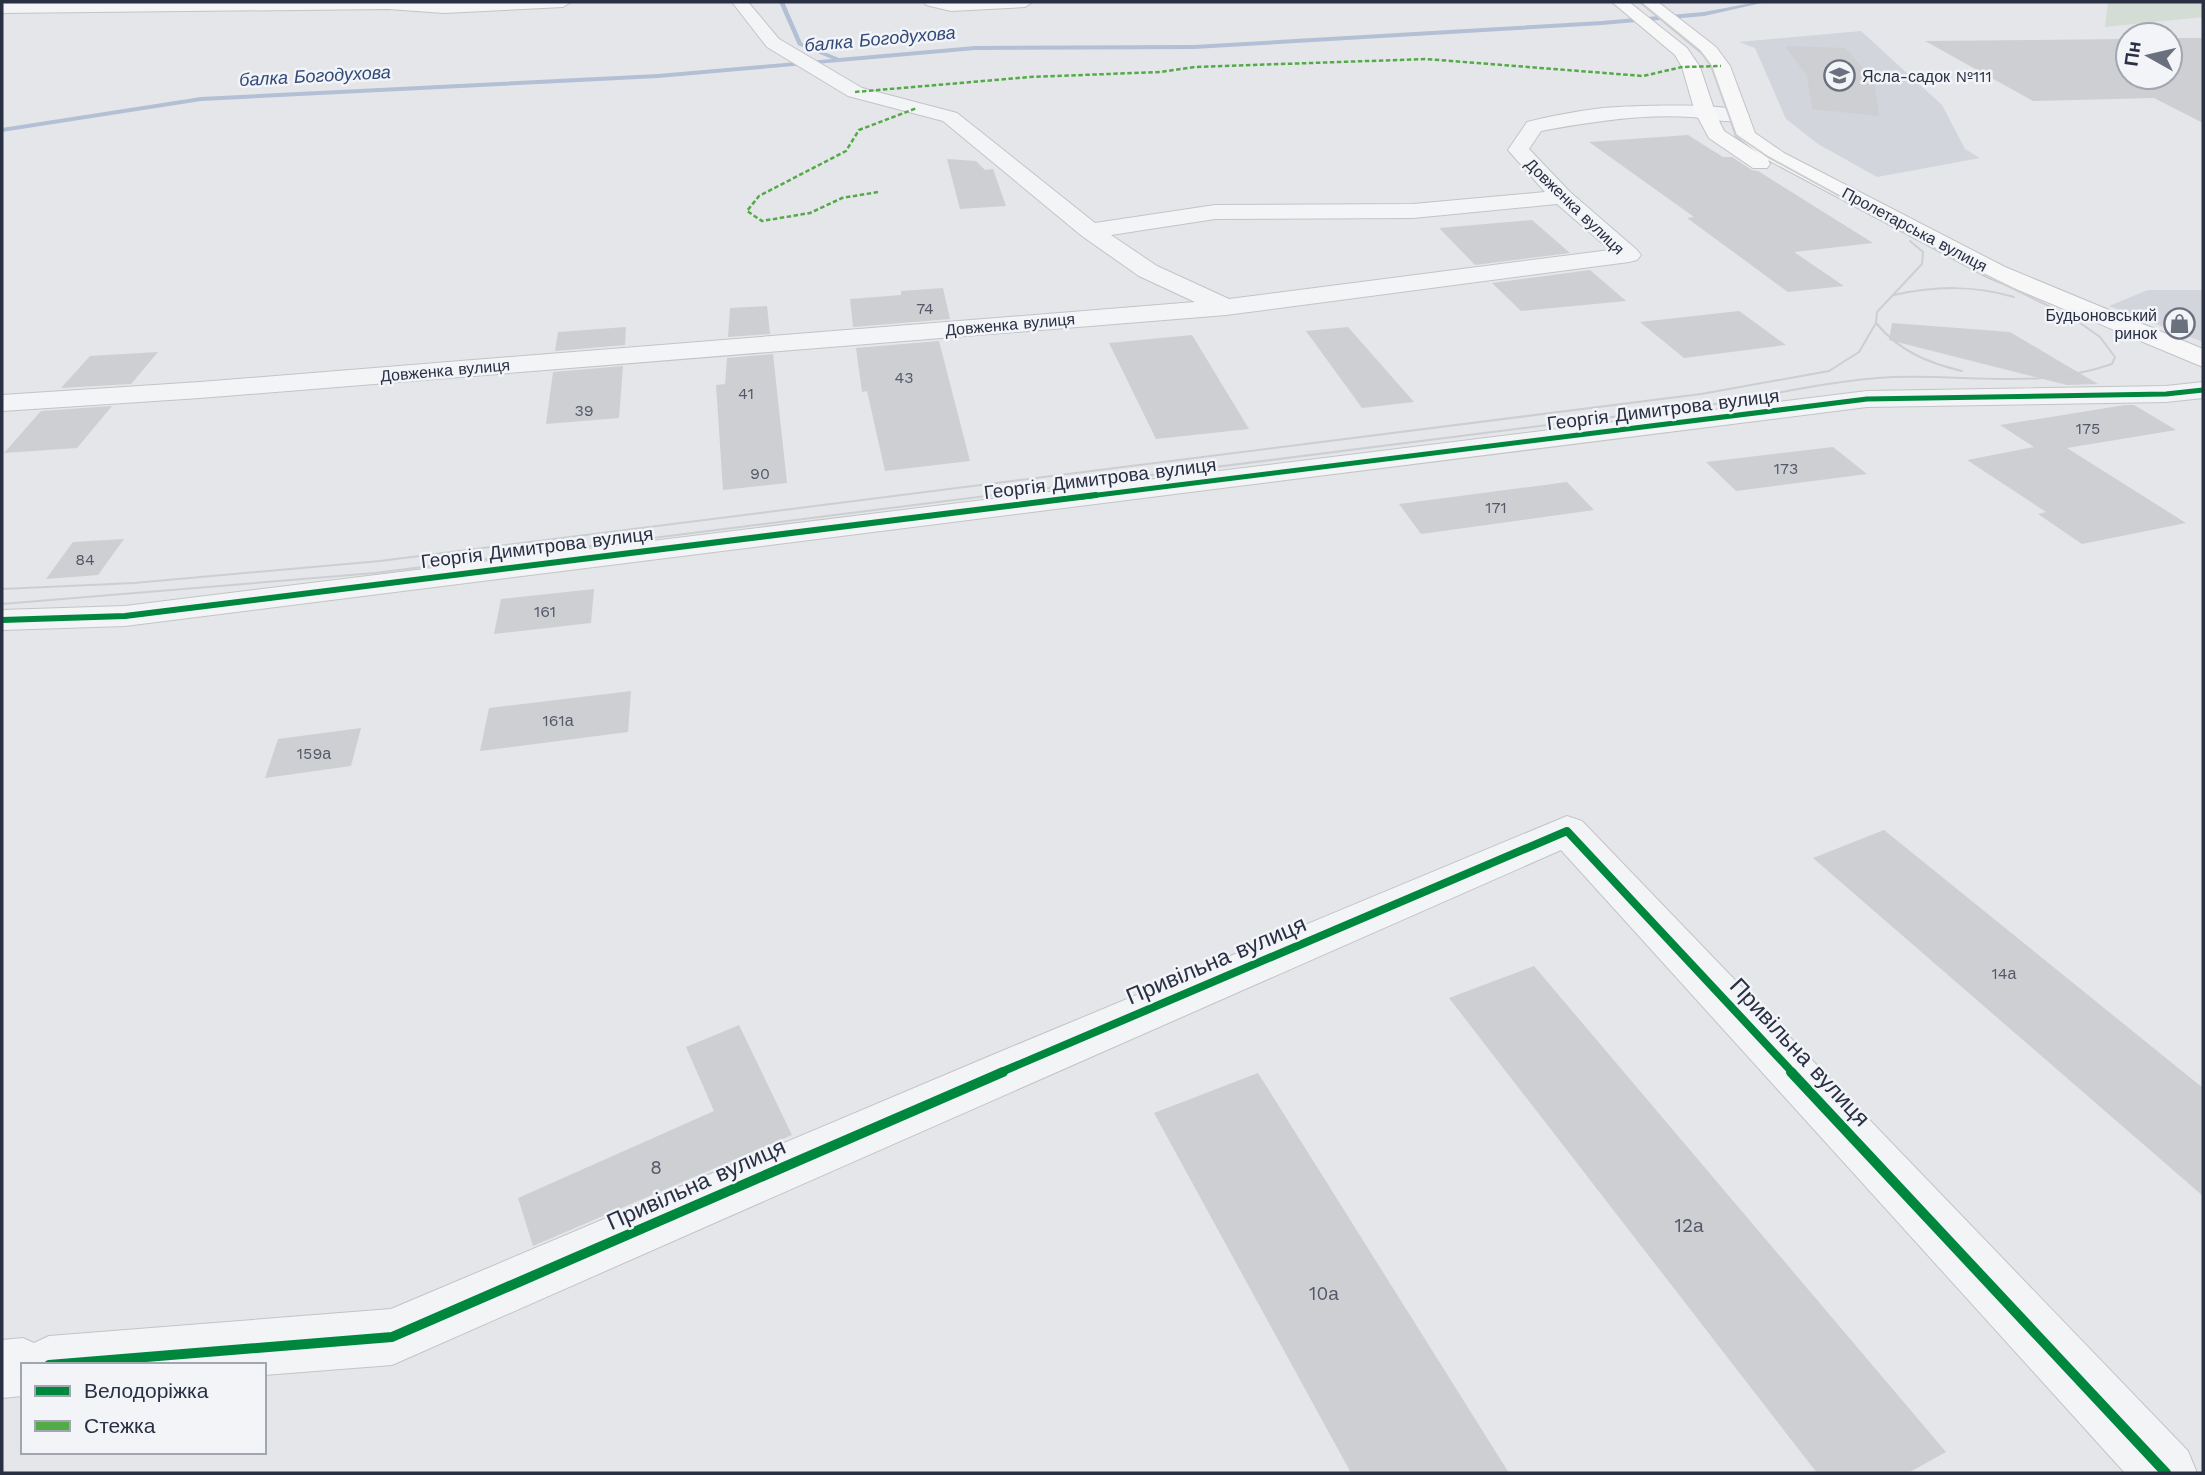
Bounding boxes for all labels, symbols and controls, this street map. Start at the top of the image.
water label: балка Богодухова [804,21,956,56]
north arrow [2114,21,2184,91]
text: Пн [2120,40,2146,68]
school or university icon: Ясла-садок №111 [1822,59,1856,93]
water label: балка Богодухова [239,61,391,90]
place label: Ясла-садок №111 [1862,67,1992,86]
street label: Довженка вулиця [1521,154,1628,258]
street label: Пролетарська вулиця [1839,183,1991,276]
house number: 74 [916,299,934,318]
place label: Будьоновський ринок [2046,306,2158,343]
shop icon: Будьоновський ринок [2163,307,2197,341]
street label: Довженка вулиця [944,309,1076,340]
street label: Довженка вулиця [379,355,511,386]
house number: 43 [894,368,914,387]
house number: 41 [738,384,754,403]
street label: Георгія Димитрова вулиця [1545,384,1781,435]
house number: 39 [574,401,594,420]
house number: 175 [2076,419,2100,438]
street label: Георгія Димитрова вулиця [982,453,1218,504]
house number: 173 [1774,459,1798,478]
house number: 90 [750,464,770,483]
house number: 171 [1485,498,1507,517]
street label: Георгія Димитрова вулиця [419,522,655,573]
house number: 84 [75,550,95,569]
house number: 161 [534,602,556,621]
house number: 161а [542,711,574,730]
house number: 159а [297,744,331,763]
street label: Привільна вулиця [1122,910,1310,1011]
house number: 14а [1992,964,2017,983]
street label: Привільна вулиця [1724,973,1875,1132]
street label: Привільна вулиця [603,1133,790,1236]
house number: 8 [650,1156,662,1179]
house number: 12а [1674,1214,1704,1237]
house number: 10а [1309,1282,1339,1305]
legend [21,1363,266,1454]
text: Велодоріжка [84,1378,209,1403]
text: Стежка [84,1413,156,1438]

